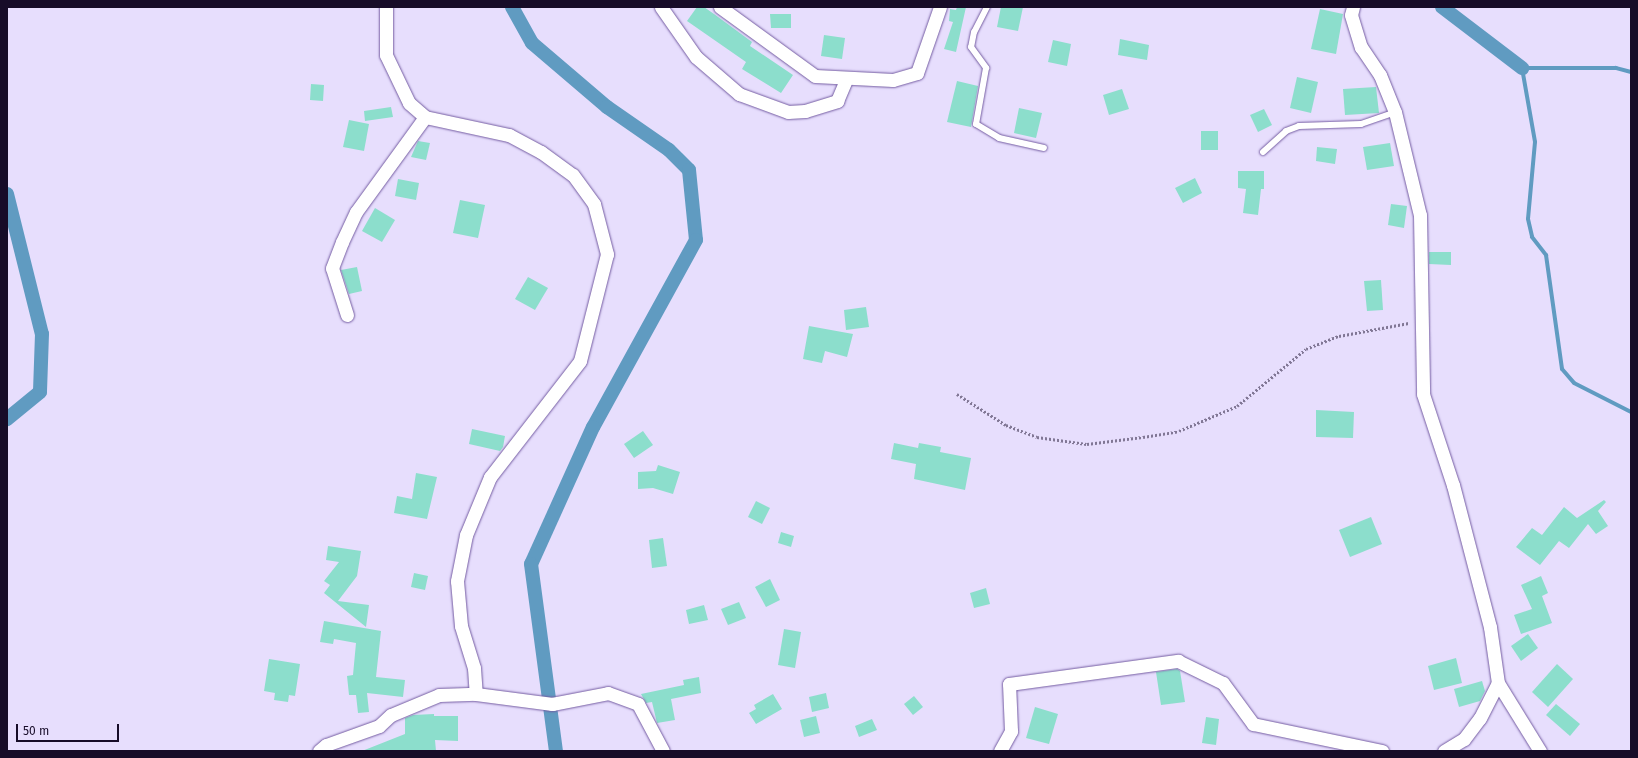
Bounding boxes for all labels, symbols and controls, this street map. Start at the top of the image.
scale bar [18,716,121,742]
text: 50 m [23,724,49,738]

